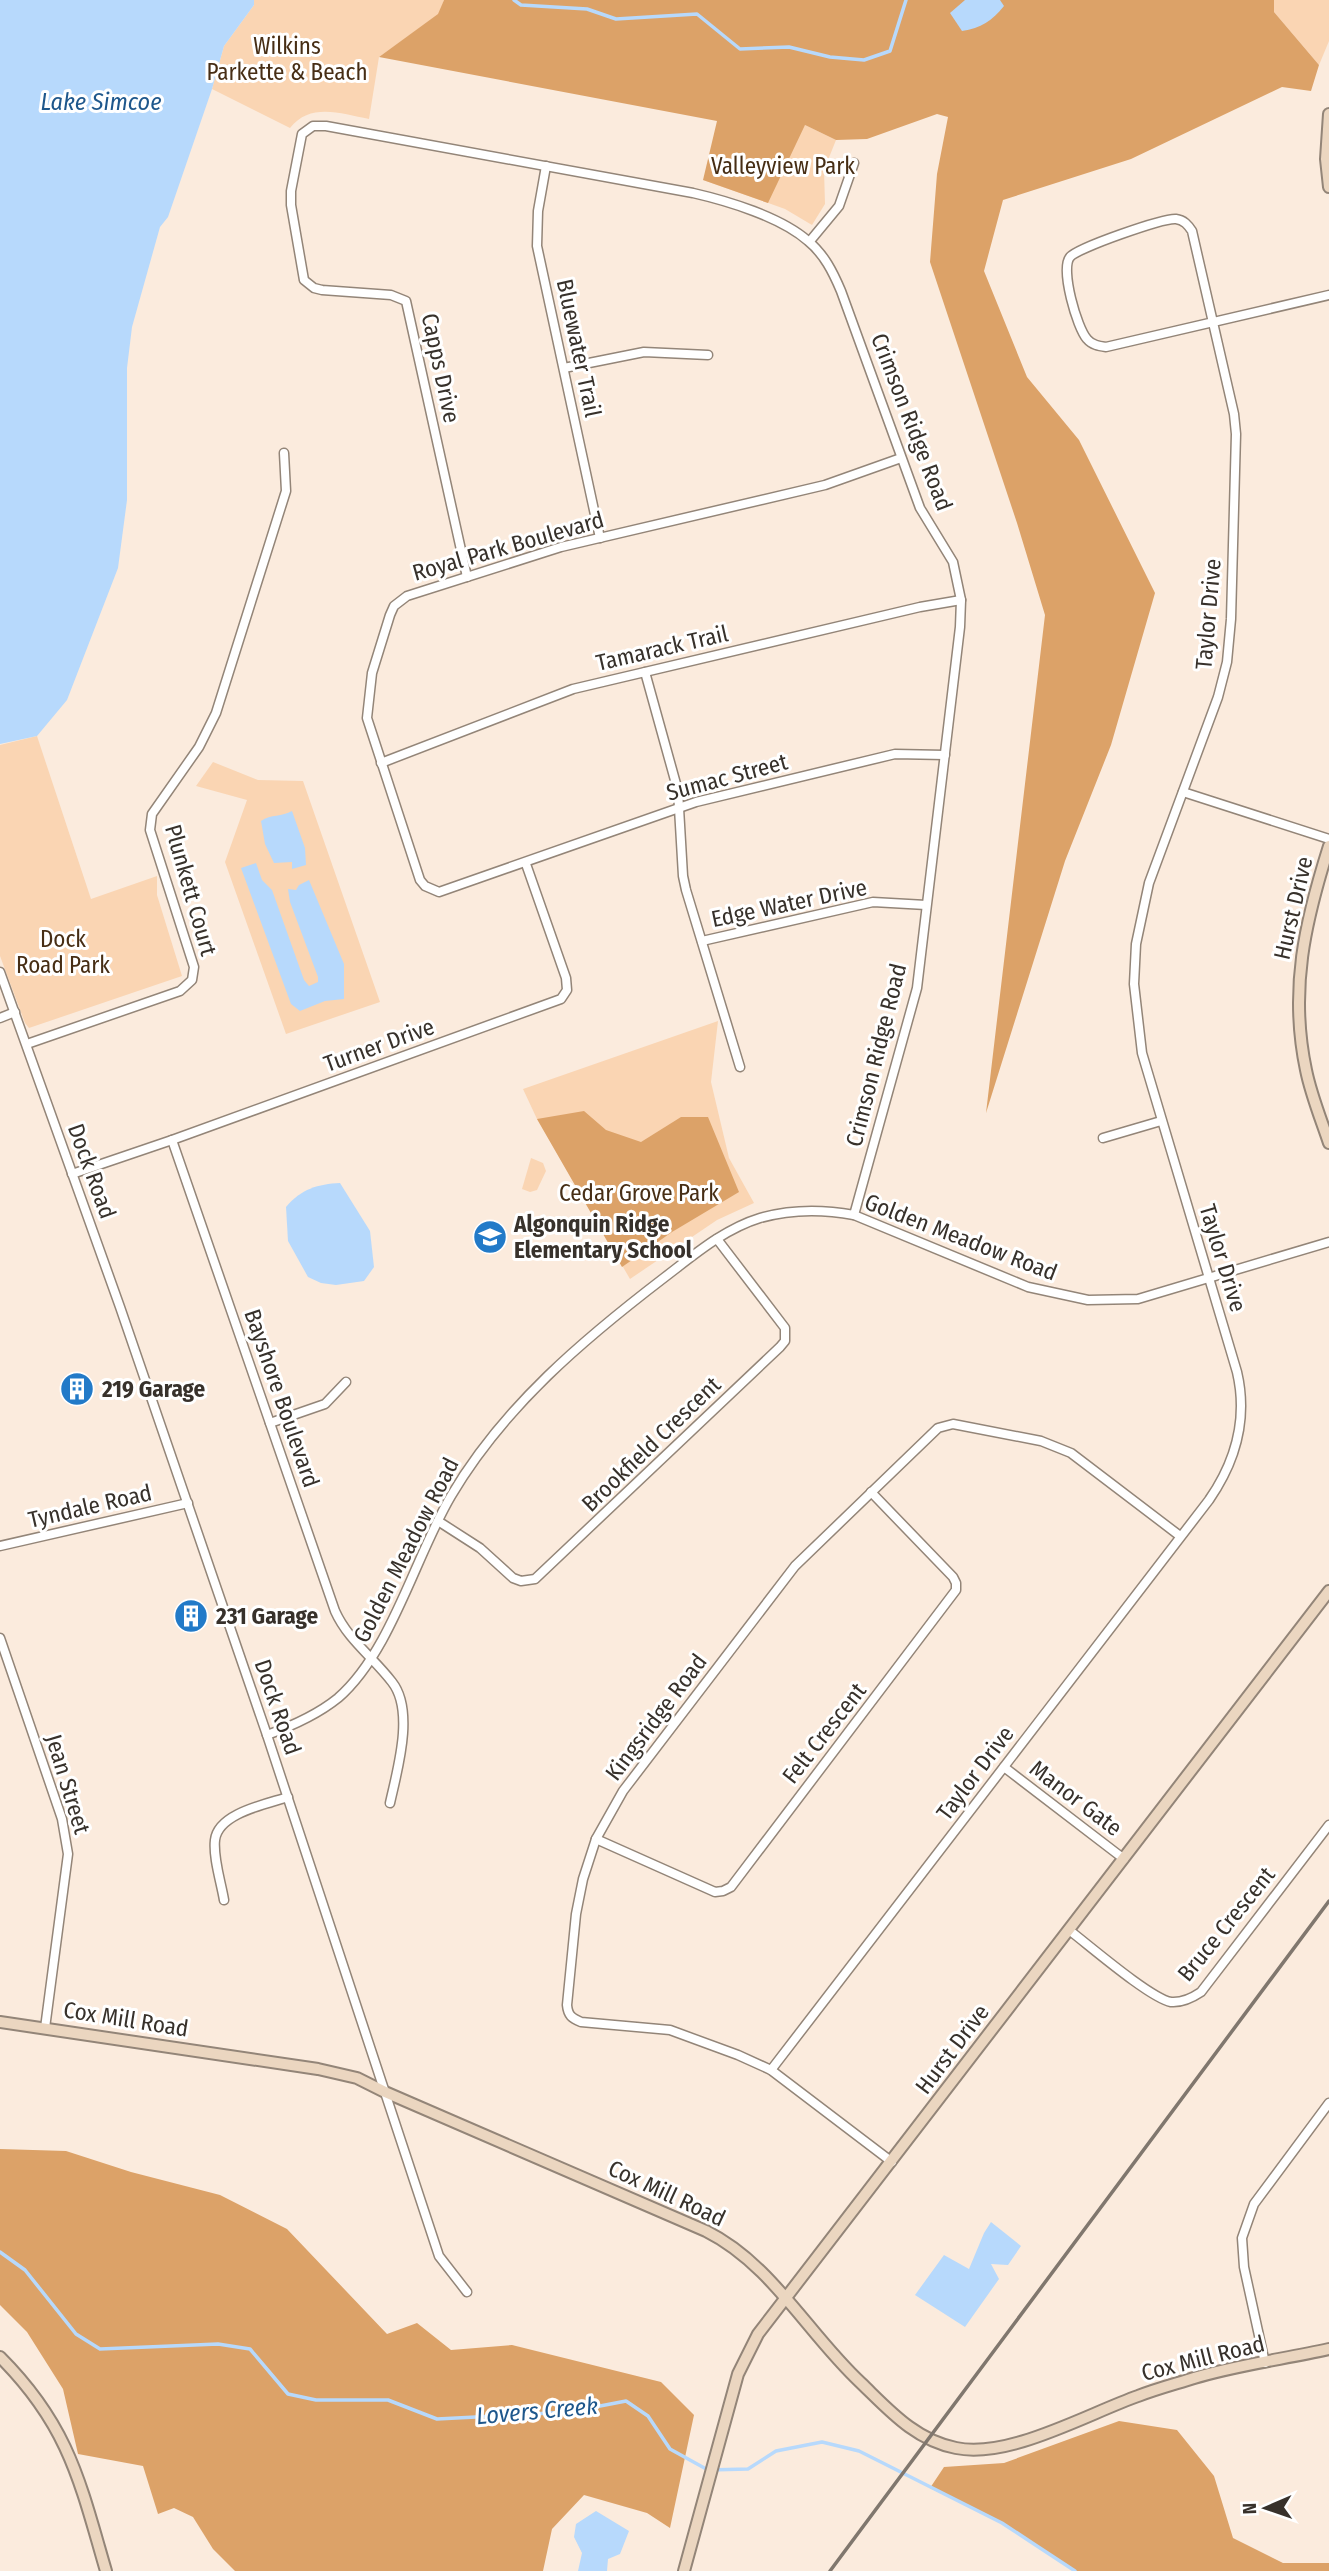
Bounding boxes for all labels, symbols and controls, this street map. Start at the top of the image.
park label: Wilkins Parkette & Beach [206,32,368,86]
water label: Lake Simcoe [40,88,162,116]
park label: Valleyview Park [711,152,855,180]
street label: Bluewater Trail [551,276,607,420]
street label: Capps Drive [416,311,466,425]
street label: Crimson Ridge Road [865,329,959,515]
street label: Royal Park Boulevard [409,505,607,587]
street label: Taylor Drive [1189,558,1227,670]
street label: Tamarack Trail [593,619,731,677]
street label: Sumac Street [663,747,791,807]
street label: Plunkett Court [159,821,223,959]
street label: Hurst Drive [1268,854,1318,962]
street label: Edge Water Drive [709,873,869,933]
park label: Dock Road Park [16,925,110,979]
street label: Crimson Ridge Road [840,960,912,1150]
street label: Turner Drive [320,1012,438,1078]
street label: Dock Road [62,1120,122,1222]
park label: Cedar Grove Park [559,1179,719,1207]
street label: Golden Meadow Road [861,1187,1061,1287]
street label: Taylor Drive [1193,1201,1253,1315]
place label: Algonquin Ridge Elementary School [513,1210,693,1264]
school or university icon: Algonquin Ridge Elementary School [471,1218,509,1256]
street label: Bayshore Boulevard [238,1305,326,1491]
building icon: 219 Garage [58,1370,96,1408]
street label: Brookfield Crescent [576,1370,727,1517]
place label: 219 Garage [101,1375,206,1403]
street label: Golden Meadow Road [347,1453,465,1647]
street label: Tyndale Road [26,1478,154,1534]
building icon: 231 Garage [172,1597,210,1635]
place label: 231 Garage [215,1602,318,1630]
street label: Kingsridge Road [599,1648,713,1786]
street label: Dock Road [249,1656,307,1758]
street label: Felt Crescent [776,1677,872,1789]
street label: Taylor Drive [930,1720,1020,1826]
street label: Jean Street [40,1731,97,1838]
street label: Manor Gate [1024,1754,1128,1842]
street label: Bruce Crescent [1171,1861,1281,1987]
street label: Cox Mill Road [62,1995,190,2043]
street label: Hurst Drive [909,1999,995,2099]
street label: Cox Mill Road [604,2154,730,2232]
street label: Cox Mill Road [1138,2329,1268,2387]
water label: Lovers Creek [475,2392,599,2430]
north arrow [1231,2473,1301,2543]
text: N [1238,2502,1261,2515]

